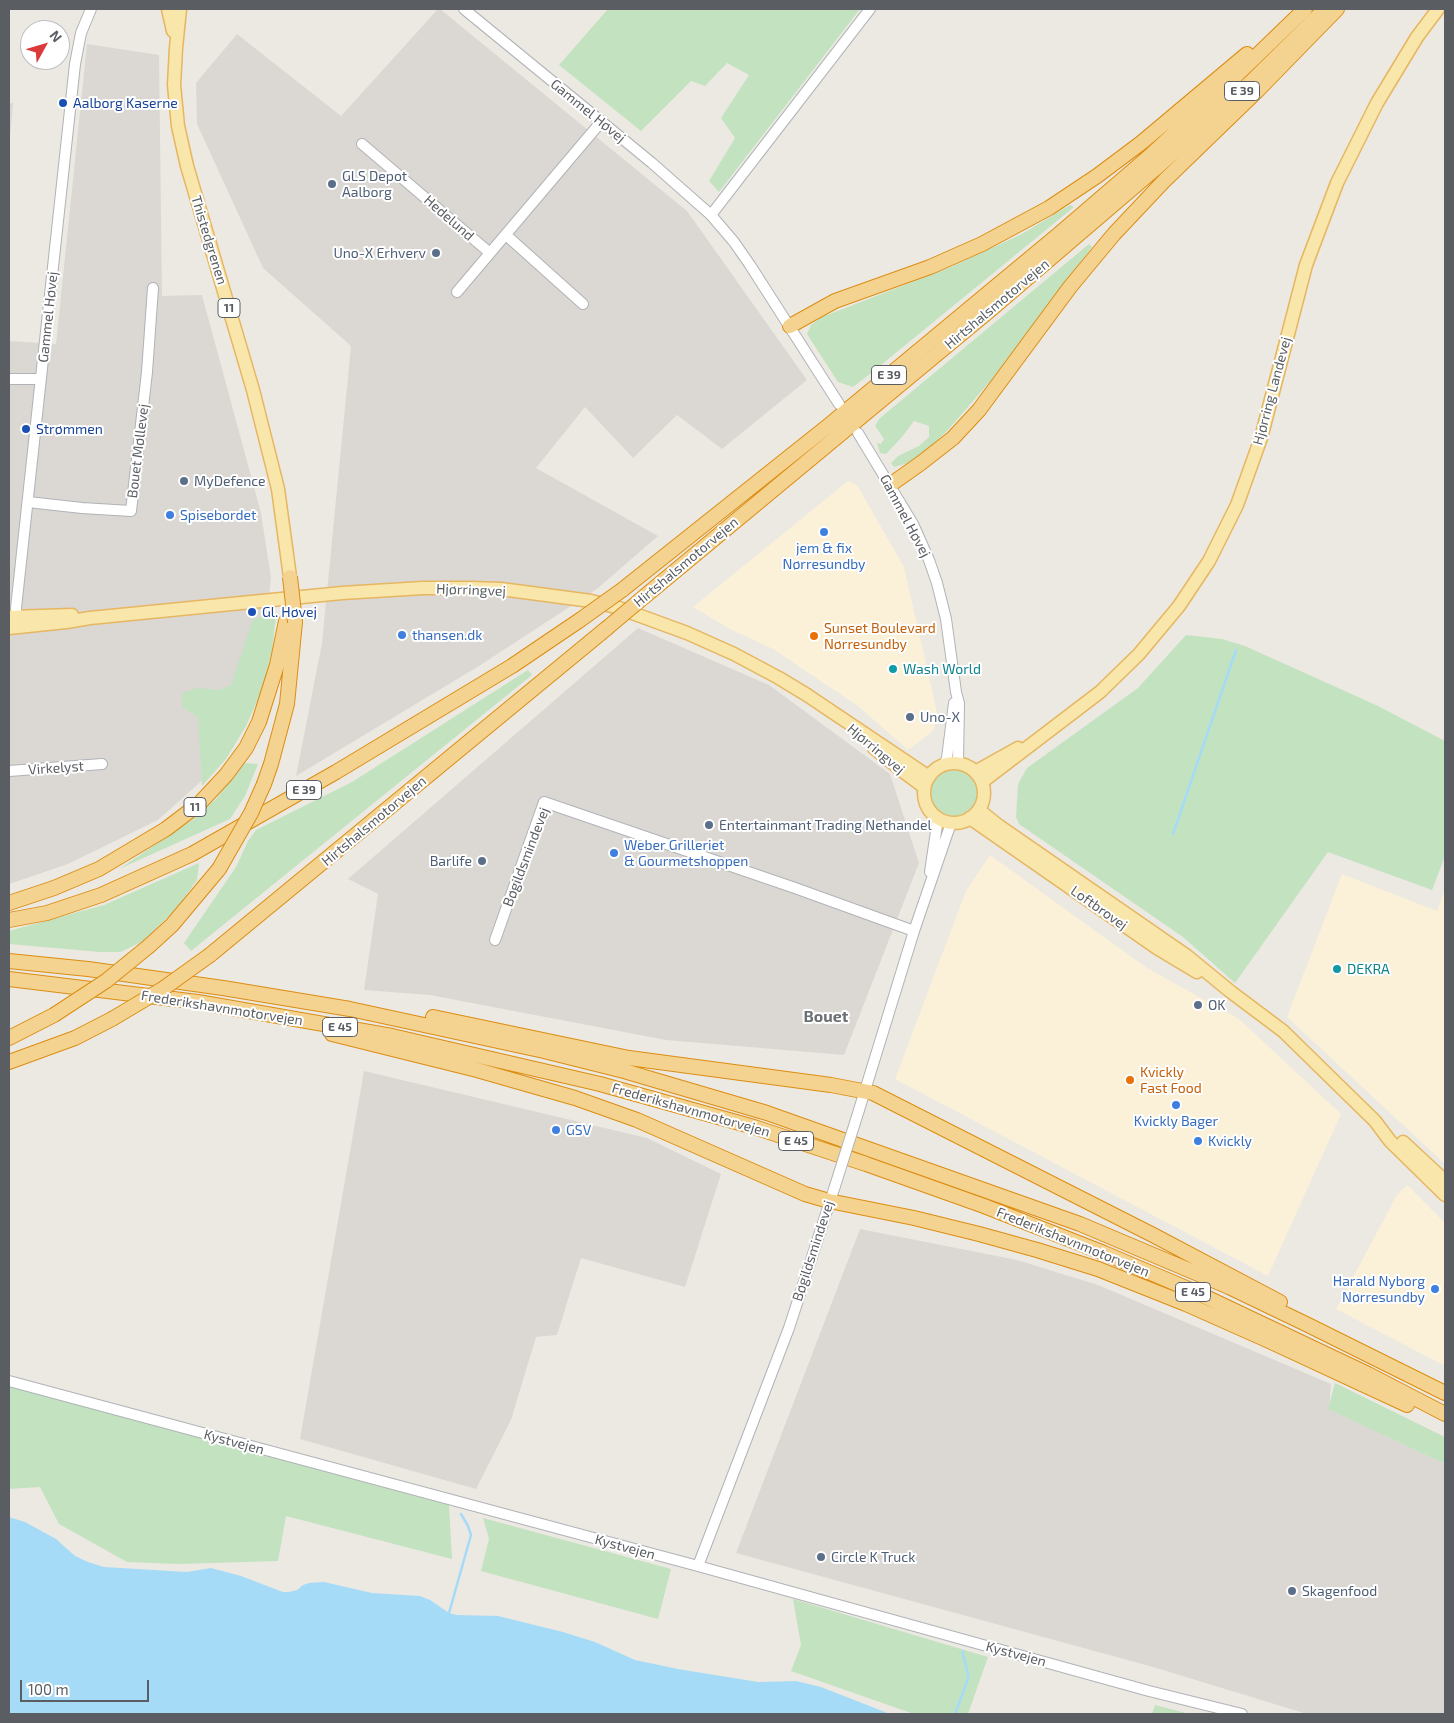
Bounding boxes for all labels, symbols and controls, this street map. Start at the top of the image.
north arrow [20,20,70,70]
text: N [46,27,66,45]
street label: Gammel Høvej [547,76,629,146]
road number: E 39 [1224,82,1260,100]
place label: Aalborg Kaserne [73,95,178,111]
marker: Aalborg Kaserne [57,97,69,109]
place label: GLS Depot Aalborg [342,168,407,200]
marker: GLS Depot Aalborg [326,178,338,190]
street label: Hedelund [421,192,477,244]
street label: Thistedgrenen [187,193,231,287]
place label: Uno-X Erhverv [333,245,426,261]
marker: Uno-X Erhverv [430,247,442,259]
street label: Hirtshalsmotorvejen [941,255,1053,353]
street label: Gammel Høvej [35,271,61,363]
road number: 11 [218,298,240,318]
street label: Hjørring Landevej [1249,335,1295,447]
road number: E 39 [872,366,906,384]
street label: Bouet Møllevej [124,403,152,499]
place label: Strømmen [36,421,103,437]
marker: Strømmen [20,423,32,435]
street label: Gammel Høvej [876,472,934,560]
place label: MyDefence [194,473,266,489]
marker: MyDefence [178,475,190,487]
place label: Spisebordet [180,507,256,523]
marker: Spisebordet [164,509,176,521]
street label: Hirtshalsmotorvejen [630,513,742,611]
marker: jem & fix Nørresundby [818,526,830,538]
place label: jem & fix Nørresundby [783,540,865,572]
street label: Hjørringvej [436,580,506,600]
place label: Gl. Høvej [262,604,317,620]
marker: Gl. Høvej [246,606,258,618]
place label: Sunset Boulevard Nørresundby [824,620,936,652]
place label: thansen.dk [412,627,482,643]
marker: thansen.dk [396,629,408,641]
marker: Sunset Boulevard Nørresundby [808,630,820,642]
place label: Wash World [903,661,981,677]
marker: Wash World [887,663,899,675]
place label: Uno-X [920,709,960,725]
marker: Uno-X [904,711,916,723]
street label: Hjørringvej [844,720,908,778]
street label: Virkelyst [28,758,84,778]
street label: Hirtshalsmotorvejen [318,772,430,870]
road number: E 39 [286,780,322,800]
road number: 11 [184,798,206,816]
street label: Bøgildsmindevej [499,805,553,909]
place label: Entertainmant Trading Nethandel [719,817,932,833]
marker: Entertainmant Trading Nethandel [703,819,715,831]
place label: Weber Grilleriet & Gourmetshoppen [624,837,748,870]
marker: Weber Grilleriet & Gourmetshoppen [608,847,620,859]
place label: Barlife [430,853,472,869]
marker: Barlife [476,855,488,867]
street label: Loftbrovej [1067,882,1131,934]
place label: DEKRA [1347,961,1390,977]
marker: DEKRA [1331,963,1343,975]
street label: Frederikshavnmotorvejen [140,987,304,1029]
place label: OK [1208,997,1226,1013]
marker: OK [1192,999,1204,1011]
district label: Bouet [804,1007,848,1027]
road number: E 45 [322,1018,358,1036]
place label: Kvickly Fast Food [1140,1064,1202,1096]
marker: Kvickly Fast Food [1124,1074,1136,1086]
street label: Frederikshavnmotorvejen [610,1079,772,1141]
marker: Kvickly Bager [1170,1099,1182,1111]
place label: Kvickly Bager [1134,1113,1218,1129]
place label: GSV [566,1122,591,1138]
marker: GSV [550,1124,562,1136]
road number: E 45 [778,1132,814,1150]
place label: Kvickly [1208,1133,1252,1149]
marker: Kvickly [1192,1135,1204,1147]
street label: Bøgildsmindevej [789,1199,837,1303]
street label: Frederikshavnmotorvejen [994,1204,1152,1280]
place label: Harald Nyborg Nørresundby [1333,1273,1425,1305]
road number: E 45 [1176,1282,1210,1301]
marker: Harald Nyborg Nørresundby [1429,1283,1441,1295]
street label: Kystvejen [202,1426,266,1458]
street label: Kystvejen [593,1531,657,1563]
place label: Circle K Truck [831,1549,915,1565]
marker: Circle K Truck [815,1551,827,1563]
place label: Skagenfood [1302,1583,1377,1599]
marker: Skagenfood [1286,1585,1298,1597]
street label: Kystvejen [984,1638,1048,1670]
scale bar [22,1670,151,1702]
text: 100 m [28,1680,69,1698]

